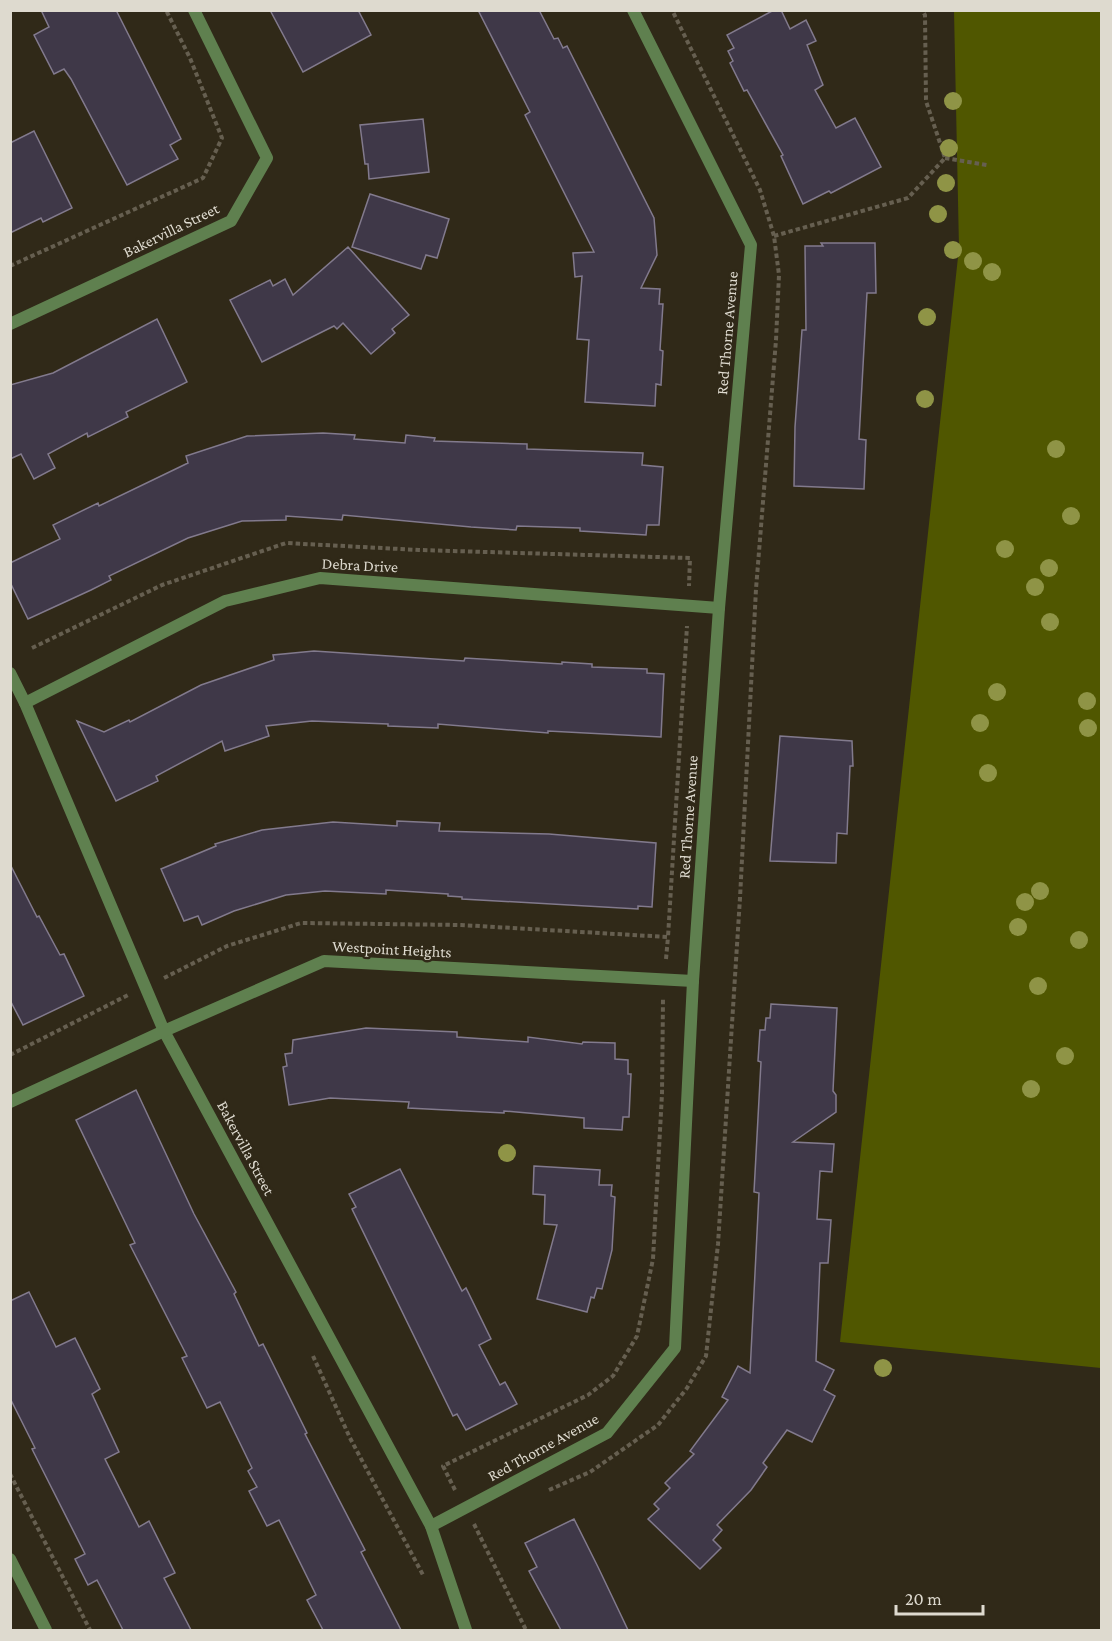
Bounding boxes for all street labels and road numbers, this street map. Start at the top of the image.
street label: Bakervilla Street [120,199,222,261]
street label: Red Thorne Avenue [713,271,741,395]
street label: Debra Drive [321,555,399,575]
street label: Red Thorne Avenue [675,755,701,879]
street label: Westpoint Heights [332,937,452,962]
street label: Bakervilla Street [214,1098,278,1199]
street label: Red Thorne Avenue [485,1410,601,1484]

